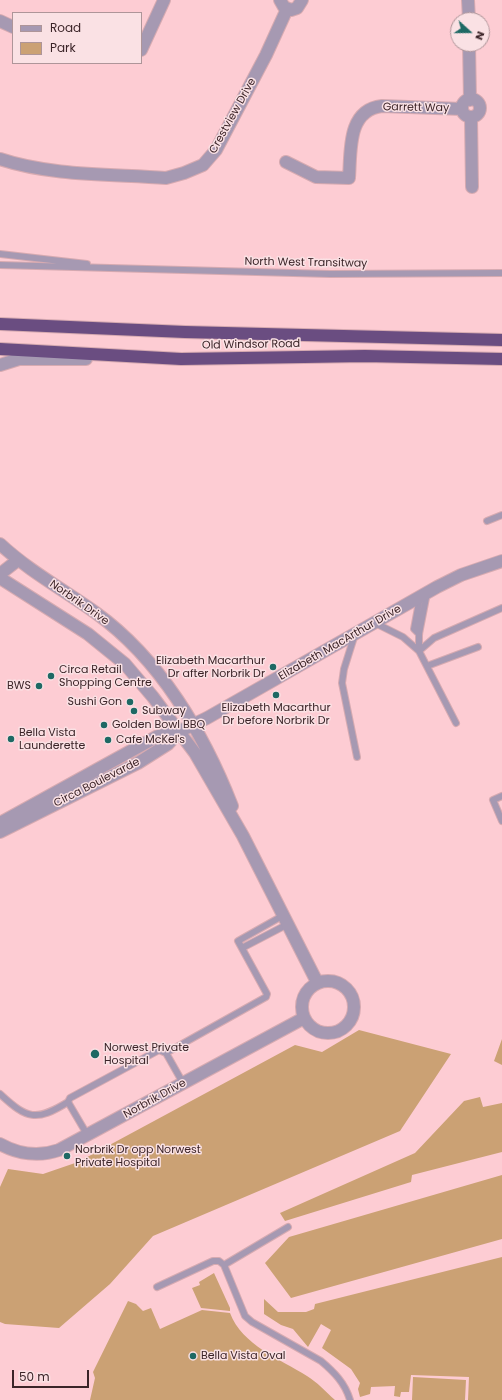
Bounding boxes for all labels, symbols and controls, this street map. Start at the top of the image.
legend [12,12,142,64]
north arrow [450,12,490,52]
text: Road [50,19,81,36]
text: N [471,29,489,43]
text: Park [50,39,76,56]
street label: Crestview Drive [207,76,259,156]
street label: Garrett Way [383,101,449,115]
street label: North West Transitway [245,255,367,271]
street label: Old Windsor Road [202,338,300,352]
street label: Norbrik Drive [47,578,111,628]
street label: Elizabeth MacArthur Drive [276,602,404,684]
place label: Elizabeth Macarthur Dr after Norbrik Dr [156,654,265,680]
marker: Elizabeth Macarthur Dr after Norbrik Dr [268,662,278,672]
place label: Circa Retail Shopping Centre [59,663,152,689]
marker: Circa Retail Shopping Centre [46,671,56,681]
place label: BWS [7,679,31,693]
marker: BWS [34,681,44,691]
marker: Elizabeth Macarthur Dr before Norbrik Dr [271,690,281,700]
place label: Sushi Gon [67,695,122,709]
marker: Sushi Gon [125,697,135,707]
place label: Elizabeth Macarthur Dr before Norbrik Dr [221,701,331,727]
place label: Subway [142,704,186,718]
marker: Subway [129,706,139,716]
place label: Golden Bowl BBQ [112,718,205,732]
marker: Golden Bowl BBQ [99,720,109,730]
place label: Bella Vista Launderette [19,726,85,752]
place label: Cafe McKel's [116,733,185,747]
marker: Bella Vista Launderette [6,734,16,744]
marker: Cafe McKel's [103,735,113,745]
street label: Circa Boulevarde [52,756,142,810]
place label: Norwest Private Hospital [104,1041,189,1067]
marker: Norwest Private Hospital [89,1048,101,1060]
street label: Norbrik Drive [121,1076,189,1122]
place label: Norbrik Dr opp Norwest Private Hospital [75,1143,201,1169]
marker: Norbrik Dr opp Norwest Private Hospital [62,1151,72,1161]
place label: Bella Vista Oval [201,1349,286,1363]
marker: Bella Vista Oval [188,1351,198,1361]
scale bar [14,1362,91,1388]
text: 50 m [19,1368,50,1385]

